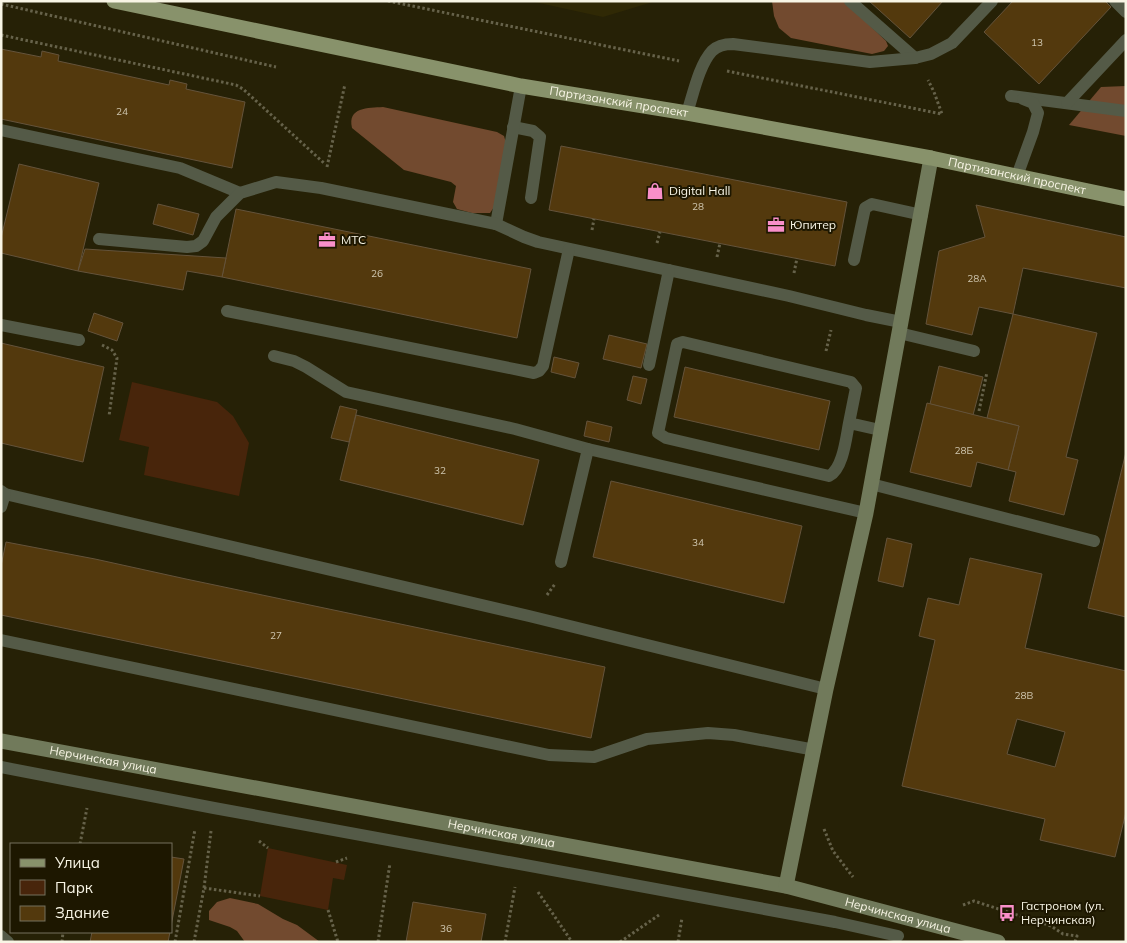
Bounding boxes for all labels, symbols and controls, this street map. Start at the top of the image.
house number: 13 [1031,36,1043,49]
street label: Партизанский проспект [549,83,690,120]
house number: 24 [116,105,128,118]
street label: Партизанский проспект [947,154,1088,197]
shop icon: Digital Hall [645,181,665,201]
place label: Digital Hall [669,183,730,198]
house number: 28 [692,200,704,213]
office icon: Юпитер [766,215,786,235]
place label: Юпитер [790,217,836,232]
office icon: МТС [317,230,337,250]
place label: МТС [341,232,366,247]
house number: 26 [371,267,383,280]
house number: 28А [967,272,987,285]
house number: 28Б [955,444,974,457]
house number: 32 [434,464,446,477]
house number: 34 [692,536,704,549]
house number: 27 [270,629,282,642]
house number: 28В [1015,689,1034,702]
street label: Нерчинская улица [48,742,158,777]
street label: Нерчинская улица [447,816,557,850]
legend [10,843,172,933]
text: Улица [54,853,100,872]
text: Парк [55,878,94,897]
street label: Нерчинская улица [843,894,953,936]
place label: Гастроном (ул. Нерчинская) [1021,898,1104,927]
text: Здание [55,903,109,922]
bus stop icon: Гастроном (ул. Нерчинская) [997,903,1017,923]
house number: 36 [440,922,452,935]

